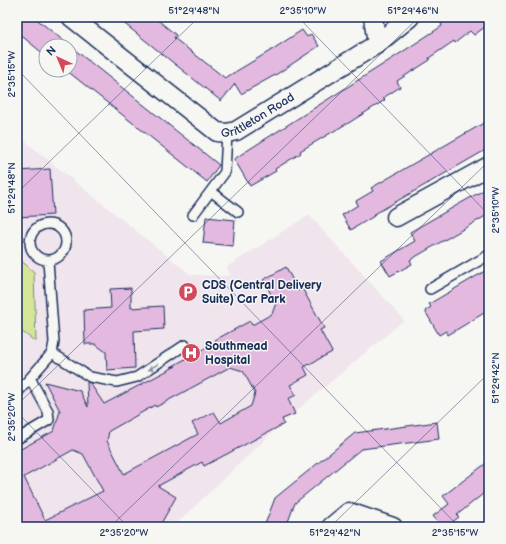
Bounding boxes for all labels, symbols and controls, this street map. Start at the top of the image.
text: 51°29'48"N [168,5,220,17]
text: 2°35'10"W [280,5,326,17]
text: 51°29'46"N [387,5,439,17]
north arrow [38,38,78,78]
text: N [44,44,59,59]
text: 2°35'15"W [6,51,18,97]
street label: Grittleton Road [220,89,297,141]
text: 51°29'48"N [6,162,18,214]
text: 2°35'10"W [490,187,502,233]
place label: CDS (Central Delivery Suite) Car Park [202,278,322,307]
parking icon: CDS (Central Delivery Suite) Car Park [177,281,199,303]
place label: Southmead Hospital [205,339,267,368]
hospital icon: Southmead Hospital [180,342,202,364]
text: 51°29'42"N [490,352,502,404]
one-way arrow [148,363,158,371]
text: 2°35'20"W [6,393,18,441]
text: 2°35'20"W [100,527,148,539]
text: 51°29'42"N [309,527,361,539]
text: 2°35'15"W [432,527,478,539]

